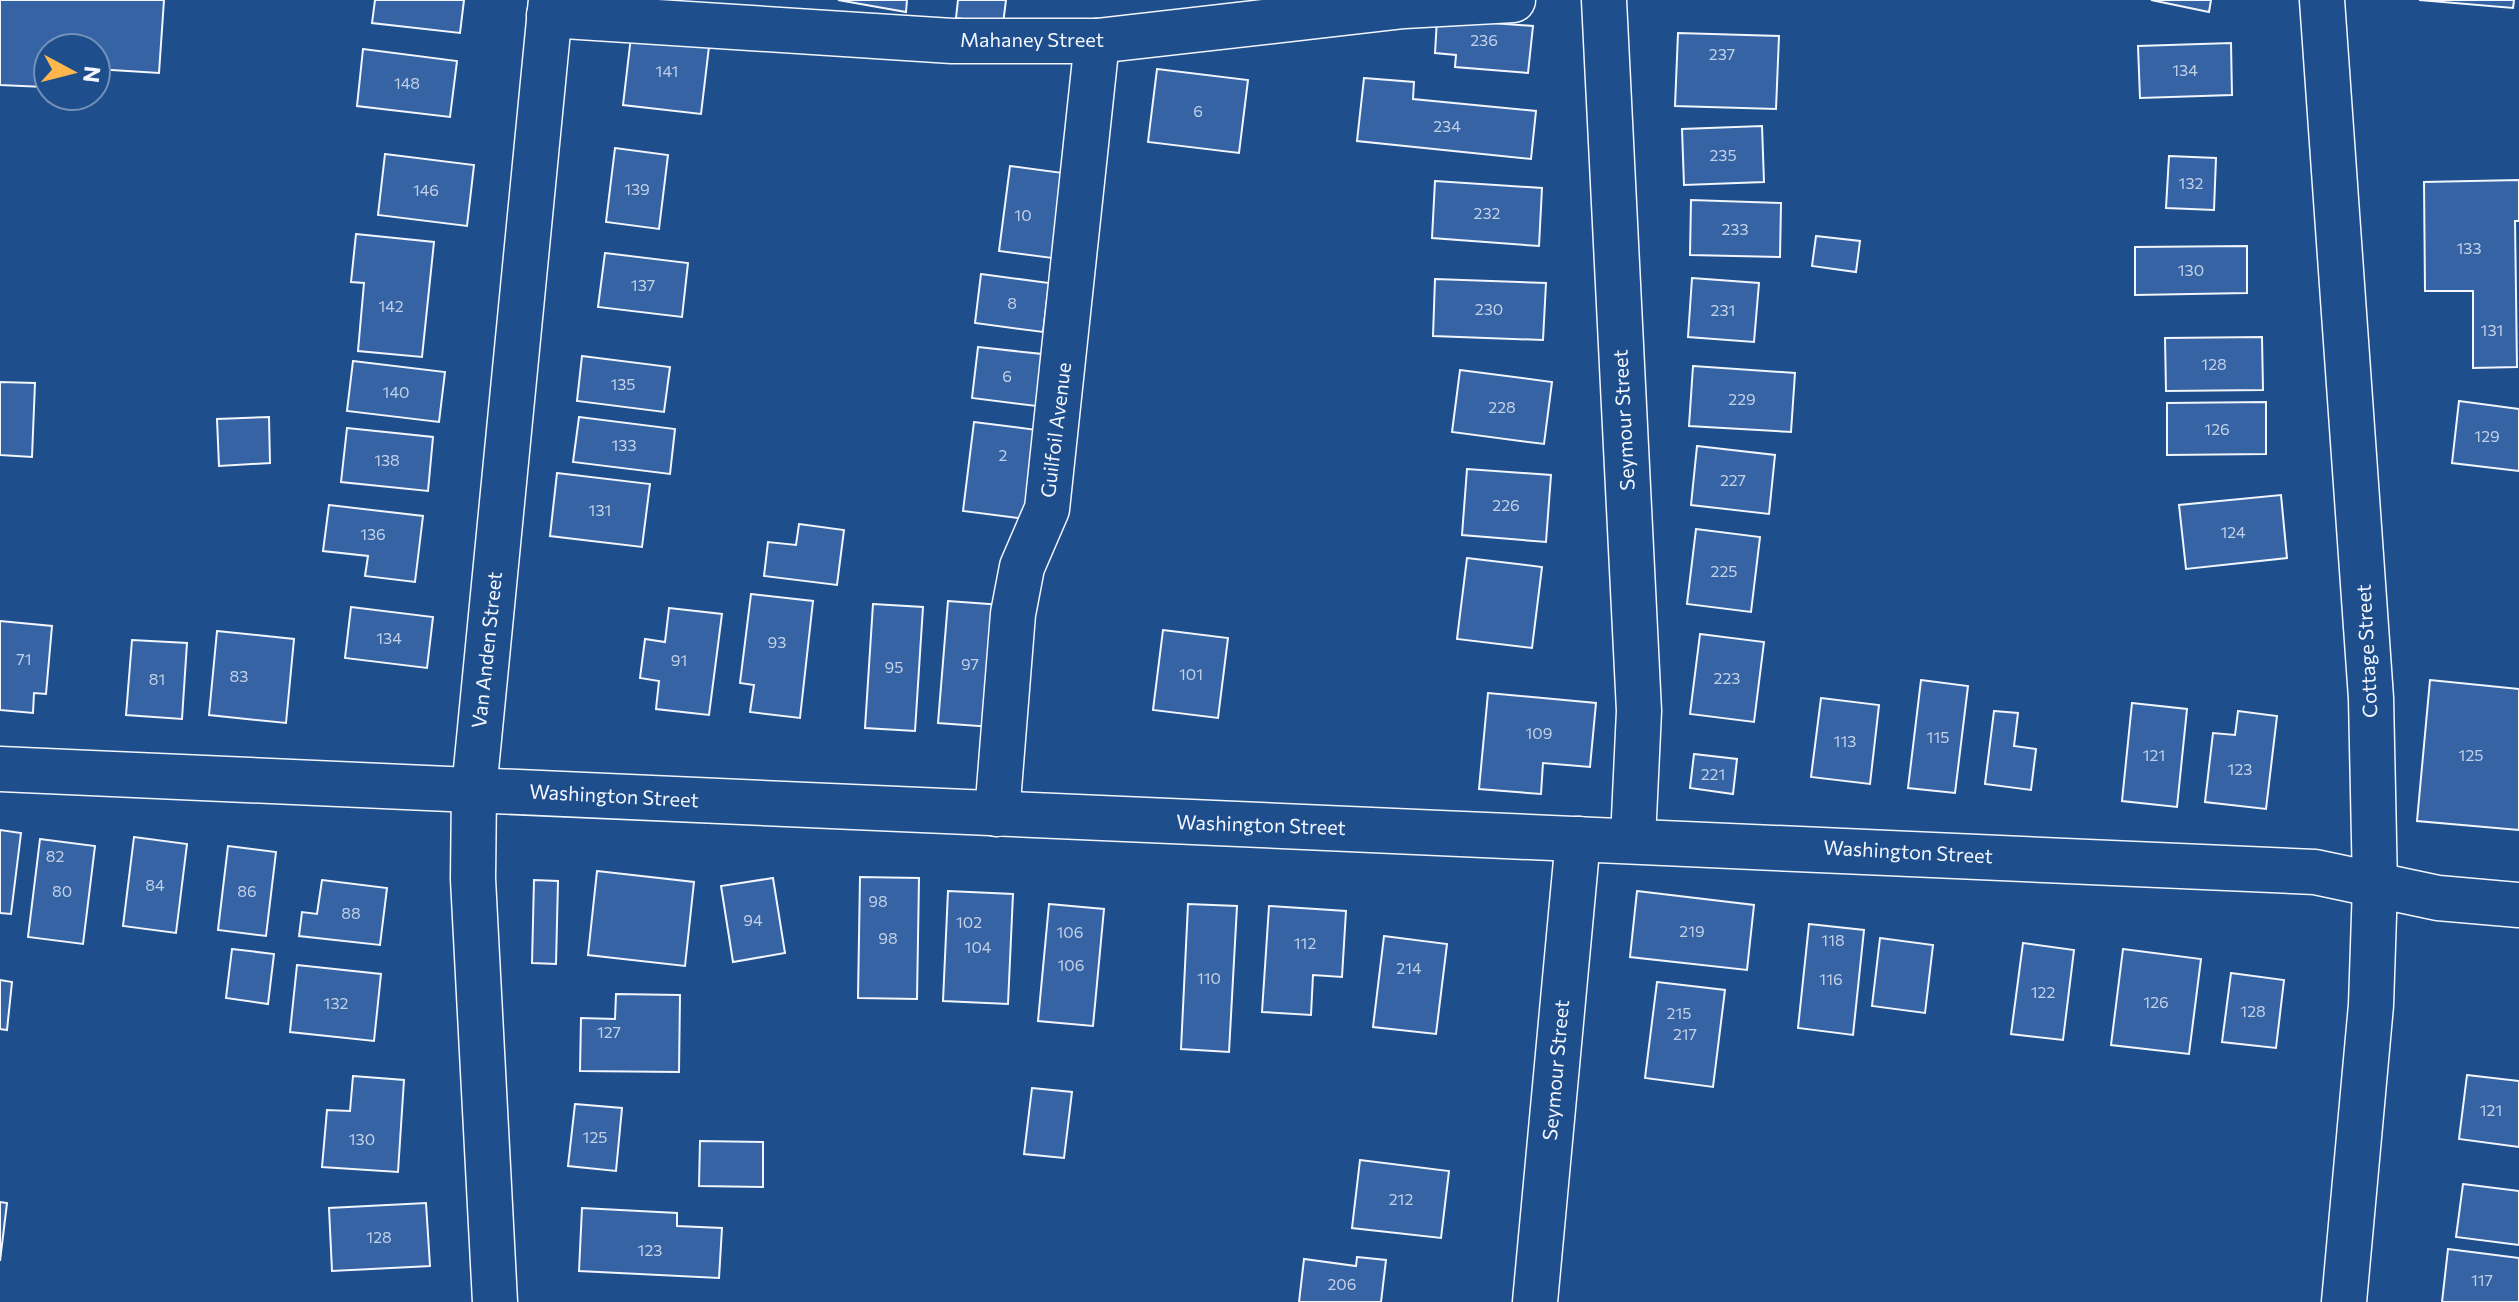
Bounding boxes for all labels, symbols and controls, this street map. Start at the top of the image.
street label: Mahaney Street [960,27,1104,51]
house number: 236 [1470,30,1498,49]
north arrow [32,32,112,112]
house number: 237 [1709,44,1735,63]
house number: 134 [2172,60,2198,79]
house number: 141 [656,61,678,80]
text: N [78,65,107,84]
house number: 148 [394,73,420,92]
house number: 6 [1193,101,1203,120]
house number: 234 [1433,116,1461,135]
house number: 235 [1709,145,1737,164]
house number: 132 [2179,173,2204,192]
house number: 139 [624,179,650,198]
house number: 146 [413,180,439,199]
house number: 232 [1474,203,1501,222]
house number: 10 [1014,205,1032,224]
house number: 233 [1721,219,1749,238]
house number: 133 [2456,238,2482,257]
house number: 130 [2178,260,2204,279]
house number: 137 [631,275,655,294]
house number: 8 [1007,293,1017,312]
house number: 142 [378,296,404,315]
house number: 230 [1475,299,1503,318]
house number: 231 [1711,300,1735,319]
house number: 131 [2481,320,2503,339]
street label: Seymour Street [1607,349,1639,491]
house number: 128 [2201,354,2227,373]
street label: Guilfoil Avenue [1035,361,1075,499]
house number: 6 [1002,366,1012,385]
house number: 135 [610,374,636,393]
house number: 140 [383,382,409,401]
house number: 229 [1728,389,1756,408]
house number: 228 [1488,397,1516,416]
house number: 126 [2204,419,2230,438]
house number: 129 [2474,426,2500,445]
house number: 133 [611,435,637,454]
house number: 2 [999,445,1008,464]
house number: 138 [374,450,400,469]
house number: 227 [1720,470,1746,489]
house number: 226 [1492,495,1520,514]
house number: 131 [589,500,611,519]
house number: 124 [2220,522,2246,541]
house number: 136 [360,524,386,543]
house number: 225 [1711,561,1737,580]
street label: Van Anden Street [466,570,506,730]
street label: Cottage Street [2351,584,2381,719]
house number: 134 [376,628,402,647]
house number: 93 [768,632,786,651]
house number: 71 [16,649,32,668]
house number: 91 [671,650,687,669]
house number: 97 [961,654,979,673]
house number: 95 [885,657,903,676]
house number: 101 [1179,664,1203,683]
house number: 83 [230,666,248,685]
house number: 223 [1714,668,1740,687]
house number: 81 [149,669,165,688]
house number: 109 [1526,723,1553,742]
house number: 115 [1927,727,1949,746]
house number: 113 [1834,731,1856,750]
house number: 121 [2143,745,2165,764]
house number: 125 [2459,745,2483,764]
house number: 123 [2228,759,2252,778]
house number: 221 [1701,764,1725,783]
street label: Washington Street [529,779,699,811]
street label: Washington Street [1176,809,1346,839]
street label: Washington Street [1823,835,1993,867]
house number: 82 [46,846,64,865]
house number: 84 [145,875,165,894]
house number: 80 [52,881,72,900]
house number: 86 [237,881,257,900]
house number: 98 [868,891,888,910]
house number: 88 [341,903,361,922]
house number: 94 [743,910,763,929]
house number: 102 [956,912,982,931]
house number: 219 [1679,921,1705,940]
house number: 106 [1057,922,1084,941]
house number: 98 [878,928,898,947]
house number: 118 [1821,930,1845,949]
house number: 112 [1294,933,1316,952]
house number: 104 [965,937,992,956]
house number: 106 [1058,955,1085,974]
house number: 214 [1396,958,1422,977]
house number: 110 [1197,968,1221,987]
house number: 116 [1819,969,1843,988]
house number: 122 [2031,982,2055,1001]
house number: 126 [2143,992,2169,1011]
house number: 132 [324,993,349,1012]
street label: Seymour Street [1537,998,1573,1141]
house number: 128 [2240,1001,2266,1020]
house number: 215 [1667,1003,1691,1022]
house number: 127 [597,1022,621,1041]
house number: 217 [1673,1024,1697,1043]
house number: 121 [2480,1100,2502,1119]
house number: 125 [583,1127,607,1146]
house number: 130 [349,1129,375,1148]
house number: 212 [1389,1189,1413,1208]
house number: 128 [366,1227,392,1246]
house number: 123 [638,1240,662,1259]
house number: 117 [2471,1270,2493,1289]
house number: 206 [1328,1274,1356,1293]

